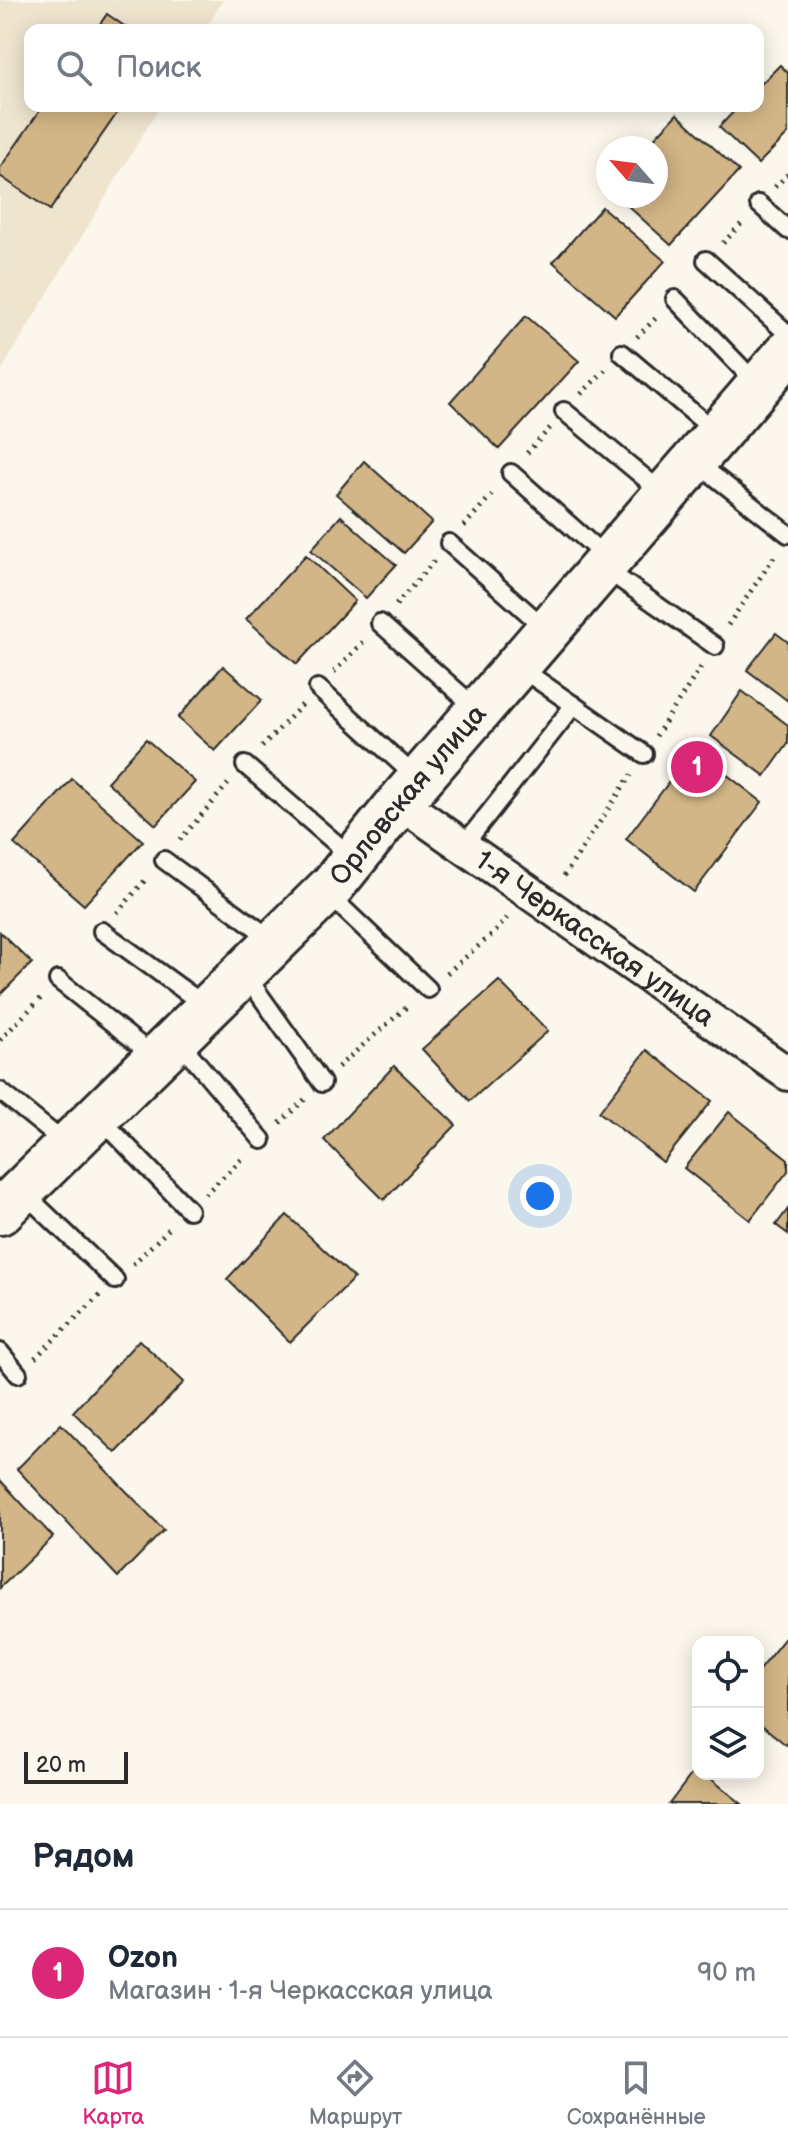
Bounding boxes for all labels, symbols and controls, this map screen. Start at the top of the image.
search box [24,24,764,112]
icon: search [52,46,96,90]
text: Поиск [116,50,202,86]
north arrow [596,136,668,208]
street label: Орловская улица [323,697,494,892]
pin: 1 [671,737,723,797]
street label: 1-я Черкасская улица [469,844,721,1034]
your location [520,1176,560,1216]
map controls [692,1636,764,1780]
button: locate [692,1636,764,1708]
button: layers [692,1708,764,1780]
scale bar [24,1748,128,1784]
text: 20 m [36,1752,86,1779]
text: Рядом [32,1836,134,1877]
text: Ozon [108,1940,178,1976]
text: 1 [53,1958,63,1989]
text: 90 m [697,1958,756,1989]
text: Магазин · 1-я Черкасская улица [108,1976,493,2007]
tab: Карта [82,2056,144,2131]
tab: Маршрут [309,2056,402,2131]
tab: Сохранённые [567,2056,706,2131]

